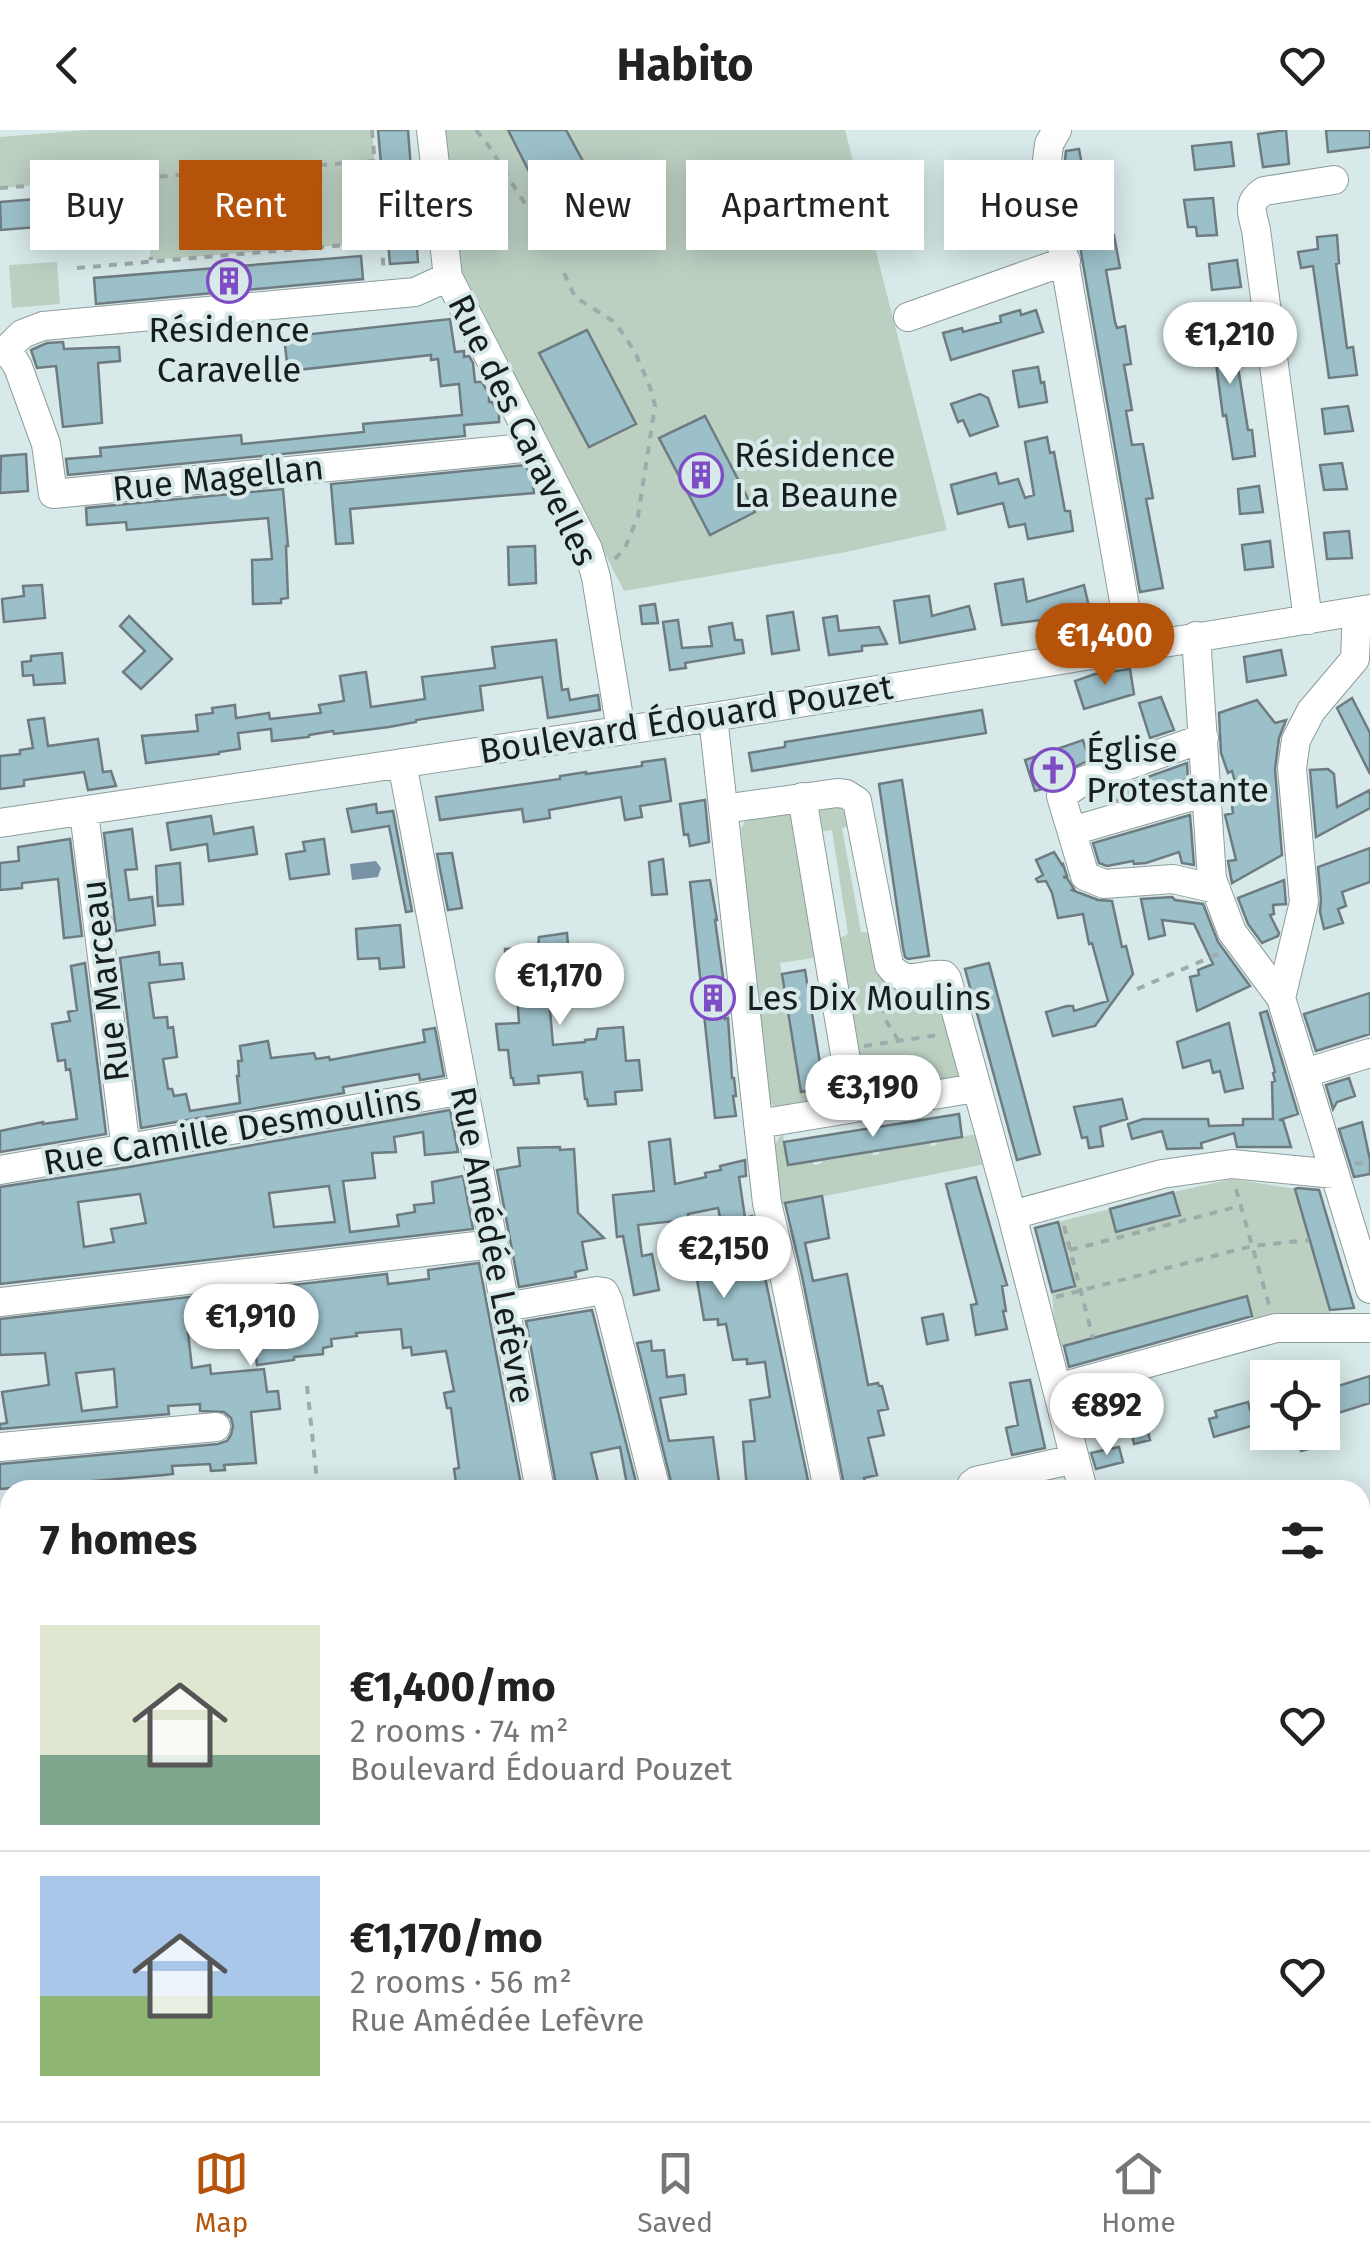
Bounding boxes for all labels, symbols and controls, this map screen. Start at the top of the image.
icon: back [40,38,95,93]
text: Habito [616,38,754,92]
icon: heart [1275,38,1330,93]
chip: Buy [30,160,159,250]
chip: Rent [179,160,322,250]
chip: Filters [342,160,508,250]
chip: New [528,160,666,250]
chip: Apartment [686,160,924,250]
chip: House [944,160,1114,250]
building icon: Résidence Caravelle [206,258,252,304]
street label: Rue des Caravelles [439,288,607,572]
pin: €1,210 [1149,302,1311,387]
place label: Résidence Caravelle [148,309,310,391]
text: €1,210 [1185,315,1275,353]
place label: Résidence La Beaune [734,434,898,516]
street label: Rue Magellan [110,446,326,510]
building icon: Résidence La Beaune [678,452,724,498]
pin: €1,400 [1024,603,1186,688]
text: €1,400 [1057,616,1153,654]
street label: Boulevard Édouard Pouzet [476,666,896,772]
place label: Église Protestante [1086,729,1269,811]
church icon: Église Protestante [1030,747,1076,793]
street label: Rue Marceau [72,878,138,1084]
pin: €1,170 [479,943,641,1028]
text: €1,170 [517,956,603,994]
building icon: Les Dix Moulins [690,975,736,1021]
place label: Les Dix Moulins [746,977,991,1019]
pin: €3,190 [792,1055,954,1140]
text: €3,190 [827,1068,919,1106]
street label: Rue Camille Desmoulins [40,1076,424,1184]
street label: Rue Amédée Lefèvre [442,1083,544,1407]
pin: €2,150 [643,1216,805,1301]
text: €2,150 [679,1229,769,1267]
pin: €1,910 [170,1284,332,1369]
text: €1,910 [206,1297,296,1335]
map controls [1250,1360,1340,1450]
button: locate [1250,1360,1340,1450]
pin: €892 [1048,1373,1166,1458]
text: €892 [1072,1386,1142,1424]
icon: filters [1275,1513,1330,1568]
text: 7 homes [40,1515,197,1565]
text: €1,400/mo [350,1662,556,1712]
icon: home [120,1665,240,1785]
icon: heart [1275,1698,1330,1753]
text: 2 rooms · 74 m² [350,1712,569,1750]
text: Boulevard Édouard Pouzet [350,1750,732,1788]
text: €1,170/mo [350,1913,543,1963]
icon: home [120,1916,240,2036]
icon: heart [1275,1949,1330,2004]
text: 2 rooms · 56 m² [350,1963,572,2001]
text: Rue Amédée Lefèvre [350,2001,644,2039]
tab: Map [194,2146,249,2239]
tab: Saved [637,2146,713,2239]
tab: Home [1101,2146,1176,2239]

